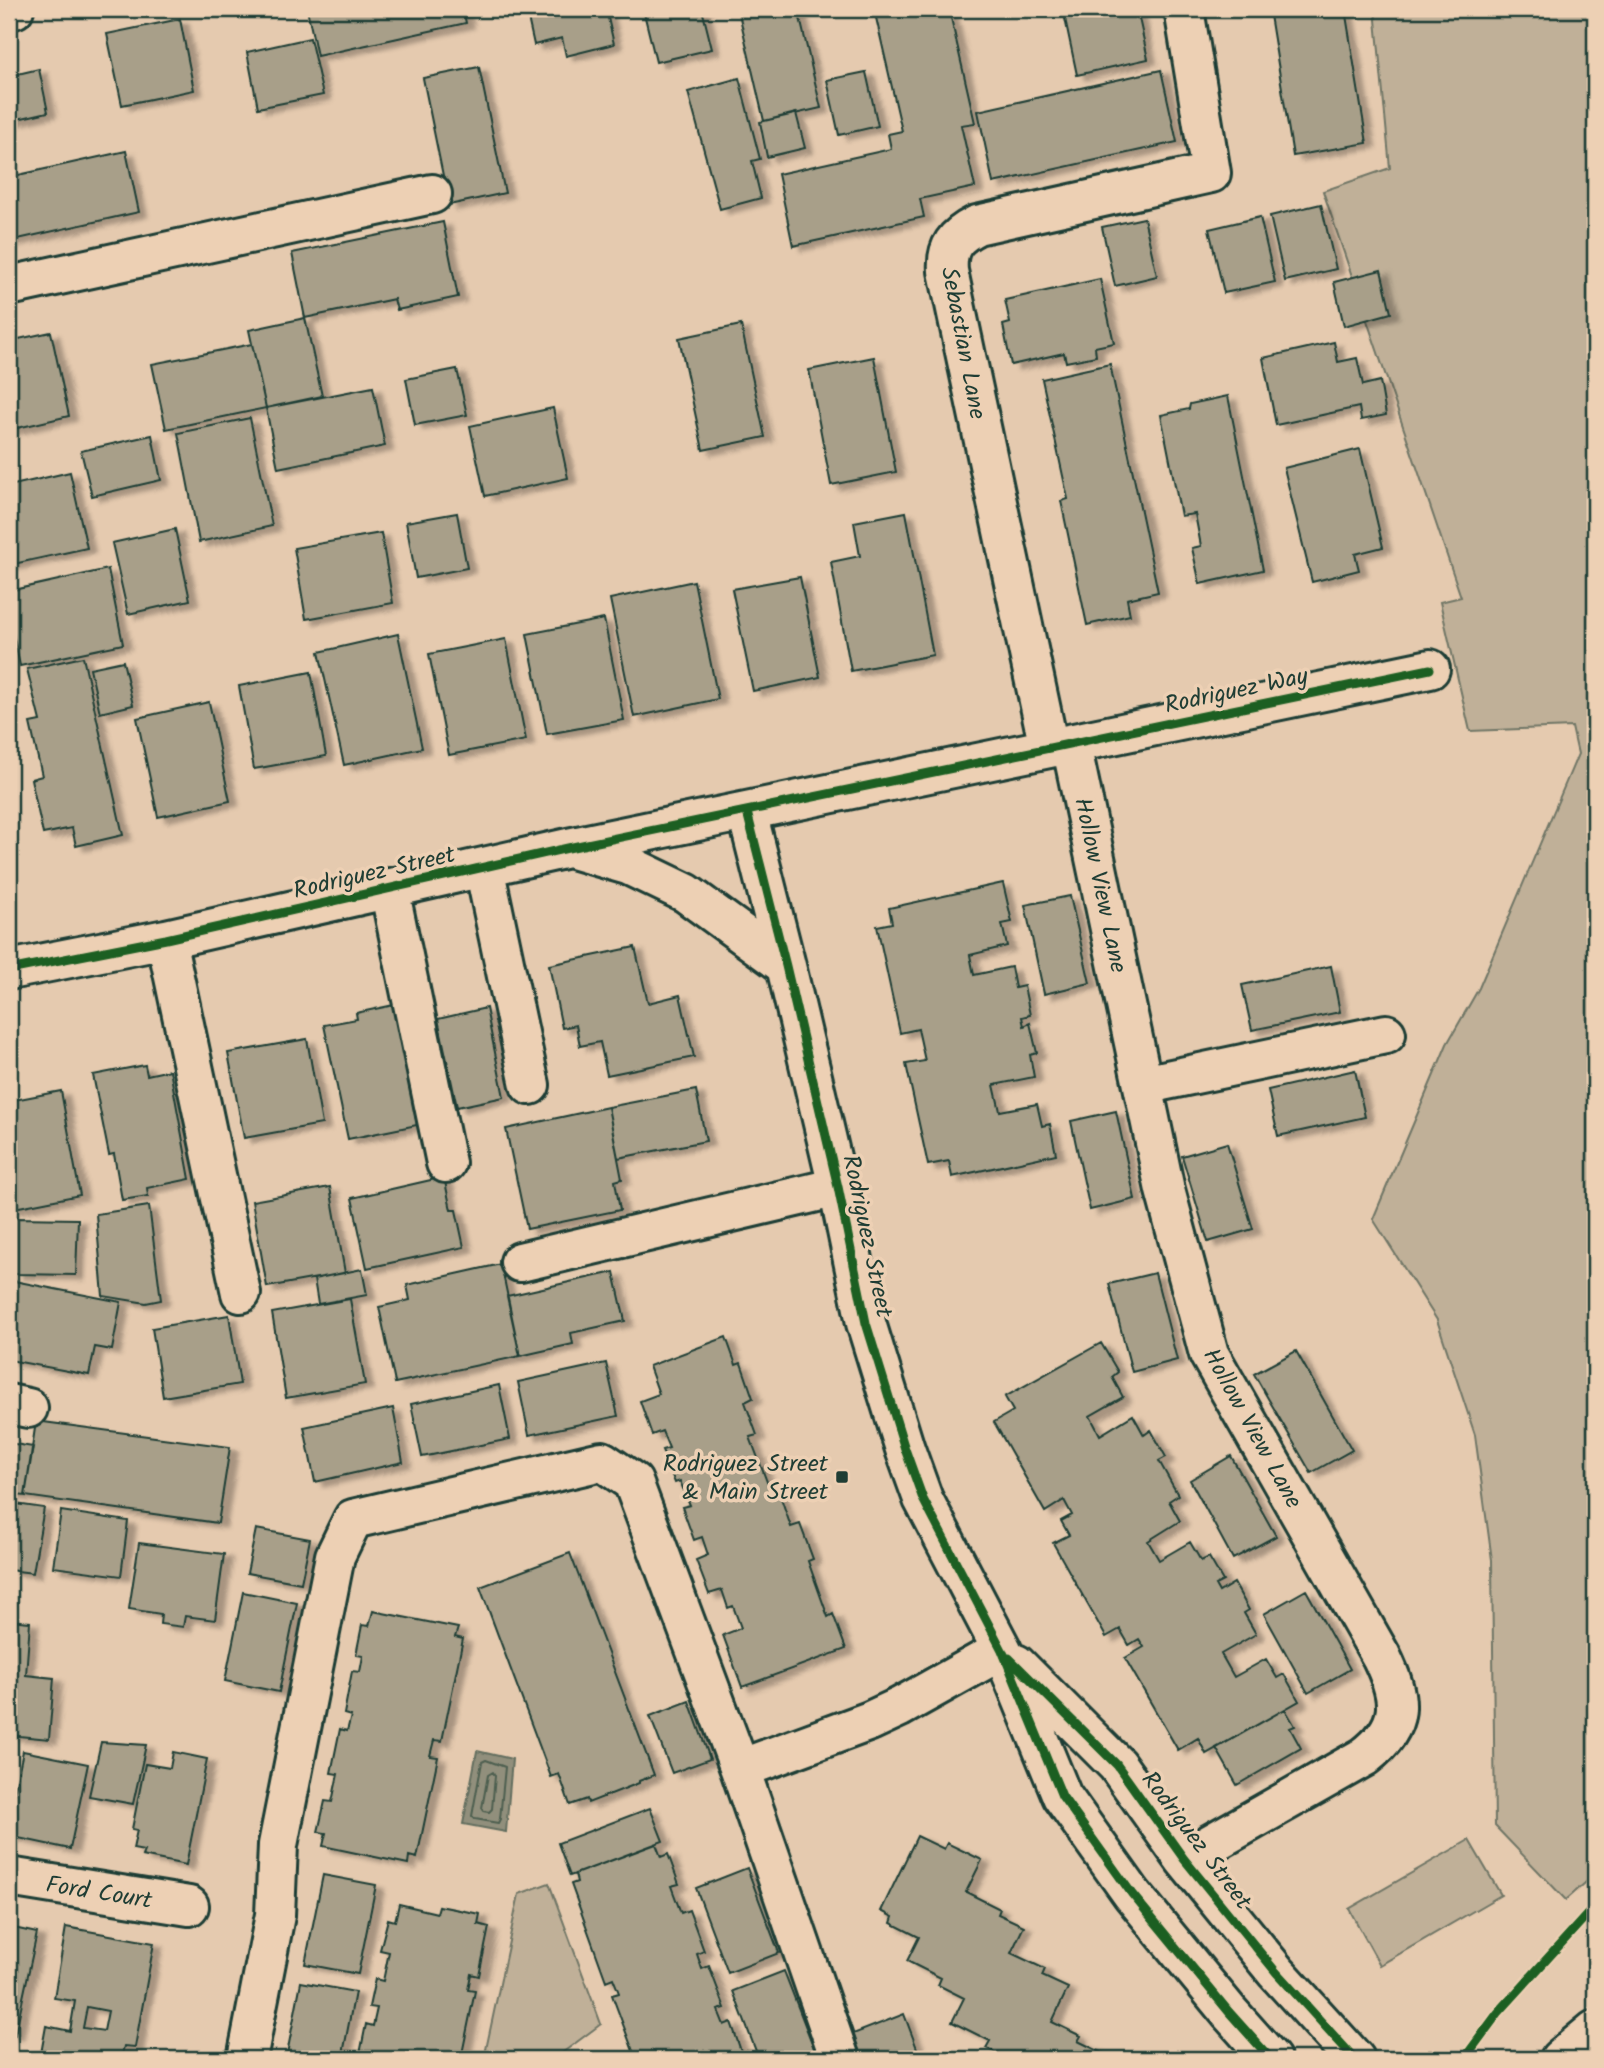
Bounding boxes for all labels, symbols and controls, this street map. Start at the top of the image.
street label: Sebastian Lane [929,264,996,423]
street label: Rodriguez Way [1161,657,1312,726]
street label: Hollow View Lane [1062,794,1137,977]
street label: Rodriguez Street [289,836,460,911]
street label: Rodriguez Street [830,1151,903,1322]
street label: Hollow View Lane [1191,1341,1312,1516]
place label: Rodriguez Street & Main Street [663,1445,829,1512]
marker: Rodriguez Street & Main Street [834,1469,850,1485]
street label: Rodriguez Street [1130,1763,1262,1919]
street label: Ford Court [43,1866,155,1921]

